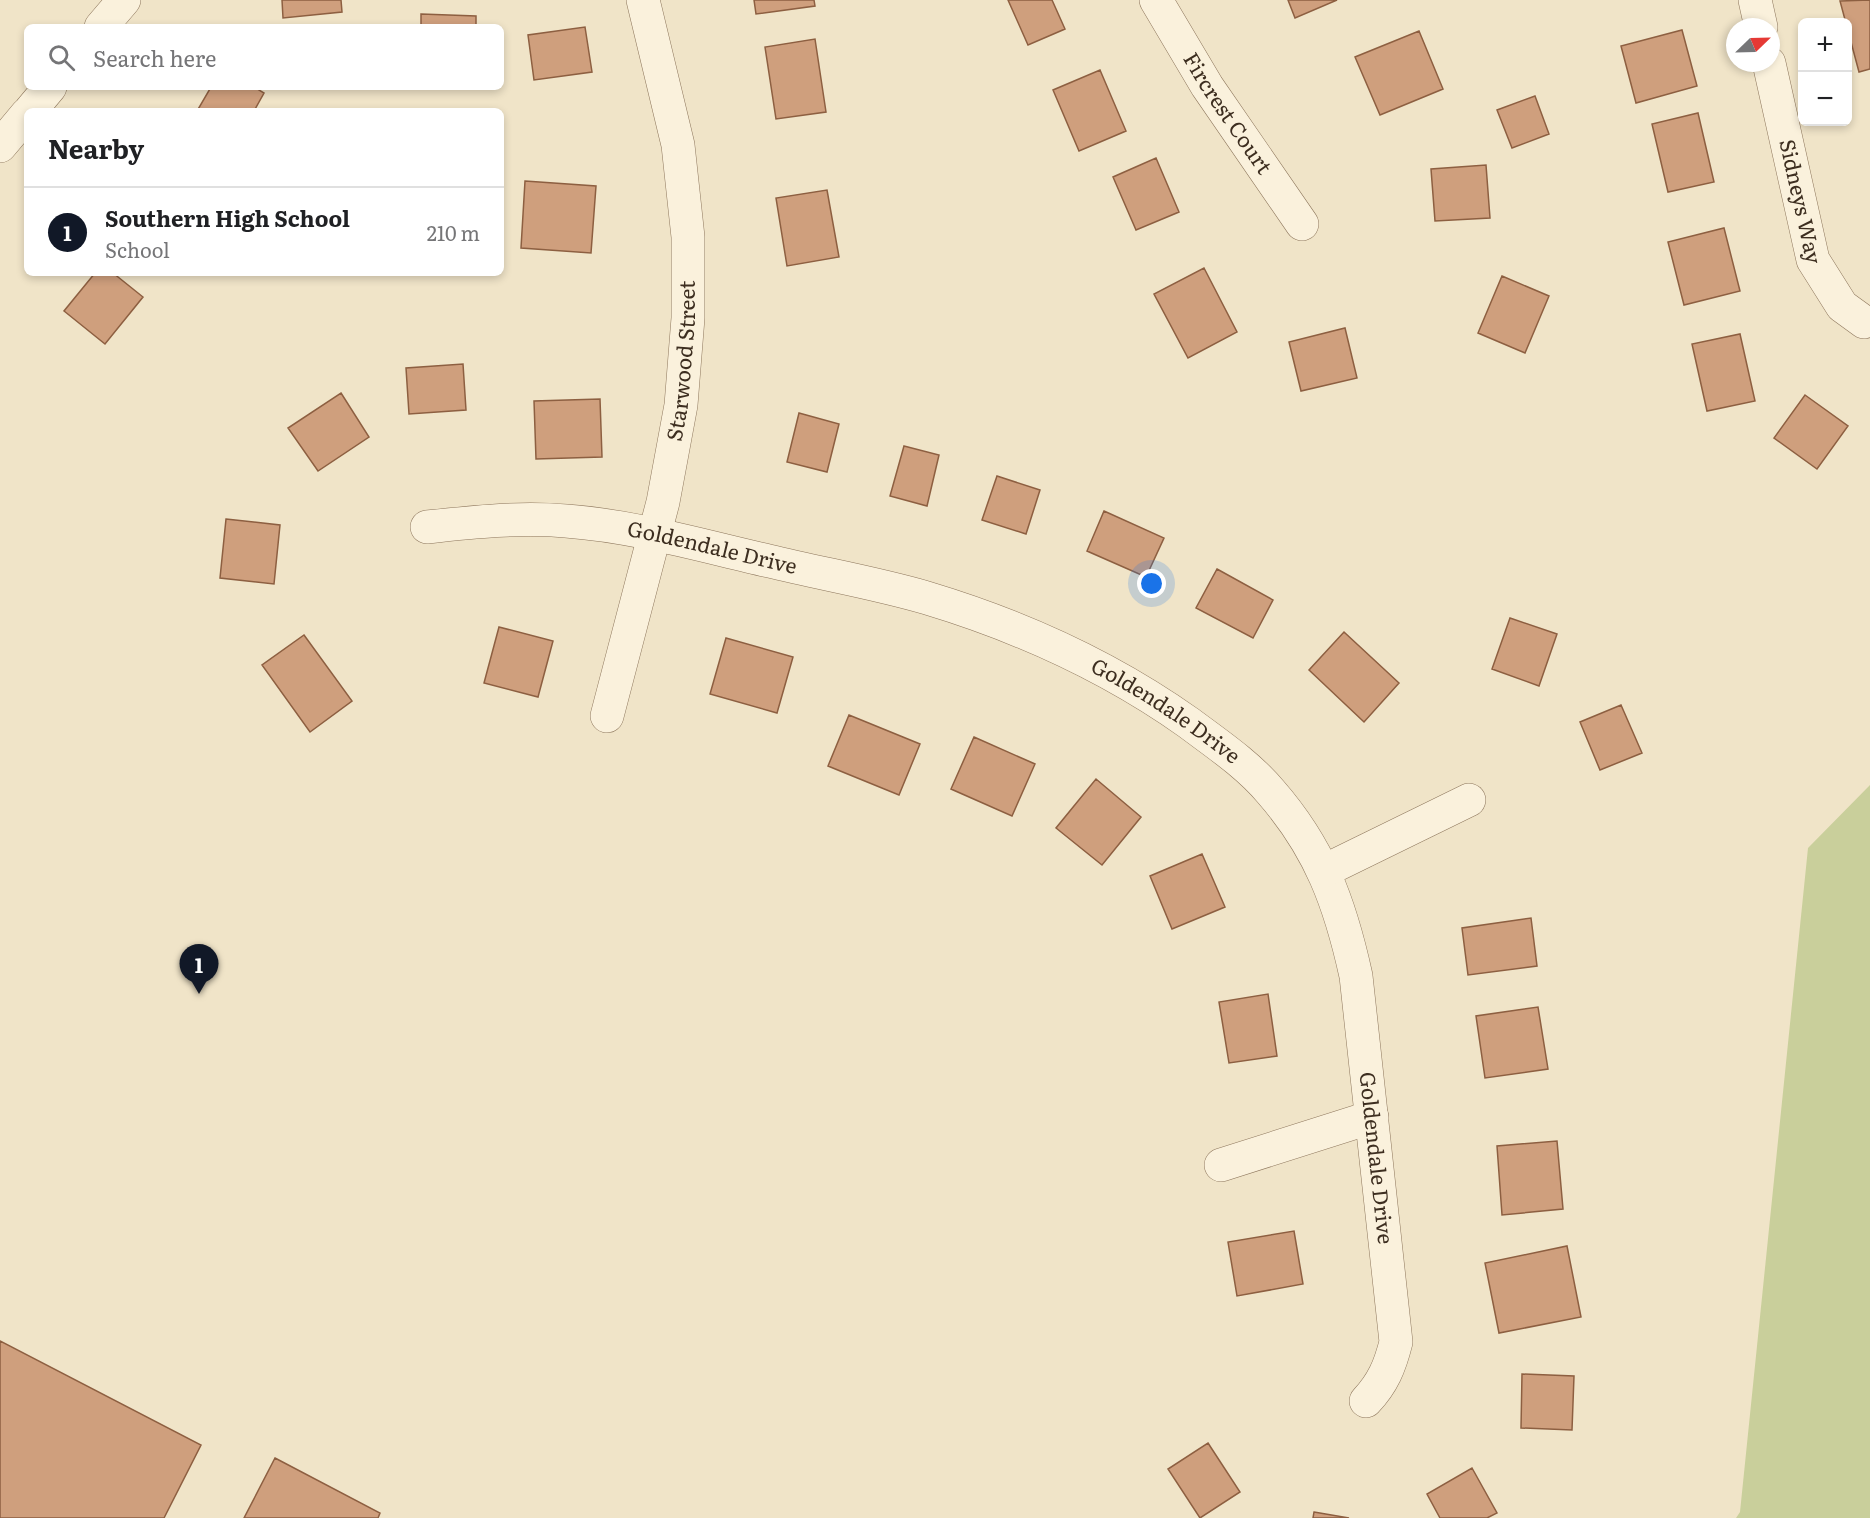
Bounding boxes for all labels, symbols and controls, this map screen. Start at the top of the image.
north arrow [1726,18,1780,72]
map controls [1798,18,1852,126]
button: + [1798,18,1852,72]
search box [24,24,504,90]
icon: search [45,41,78,74]
text: Search here [93,41,216,74]
street label: Fircrest Court [1177,45,1281,180]
button: − [1798,72,1852,126]
text: Nearby [48,128,144,167]
street label: Sidneys Way [1773,136,1832,267]
text: Southern High School [105,201,350,234]
text: 1 [63,217,72,247]
text: 210 m [427,217,480,247]
text: School [105,234,170,264]
street label: Starwood Street [657,280,701,443]
street label: Goldendale Drive [625,511,800,580]
your location [1137,569,1166,598]
street label: Goldendale Drive [1087,649,1248,770]
pin: 1 [180,944,218,994]
street label: Goldendale Drive [1354,1070,1403,1246]

